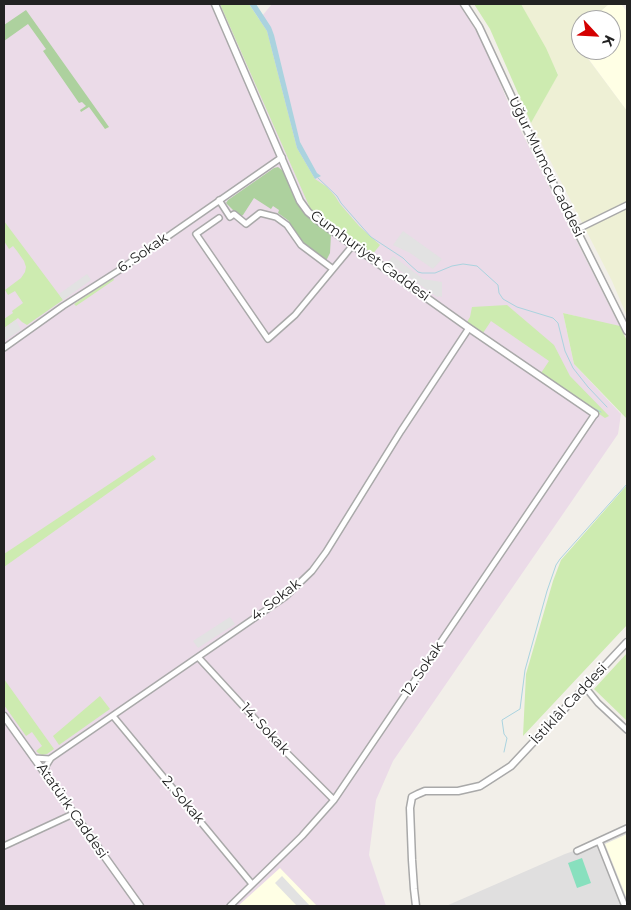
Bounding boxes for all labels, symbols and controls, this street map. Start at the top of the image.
north arrow [571,10,621,60]
text: K [598,32,619,49]
street label: Uğur Mumcu Caddesi [505,94,587,240]
street label: Cumhuriyet Caddesi [307,207,433,305]
street label: 6. Sokak [115,230,171,276]
street label: 4. Sokak [248,575,304,625]
street label: 12. Sokak [399,639,447,699]
street label: İstiklâl Caddesi [527,660,611,748]
street label: 14. Sokak [237,700,293,758]
street label: Atatürk Caddesi [33,760,111,862]
street label: 2. Sokak [158,773,208,827]

